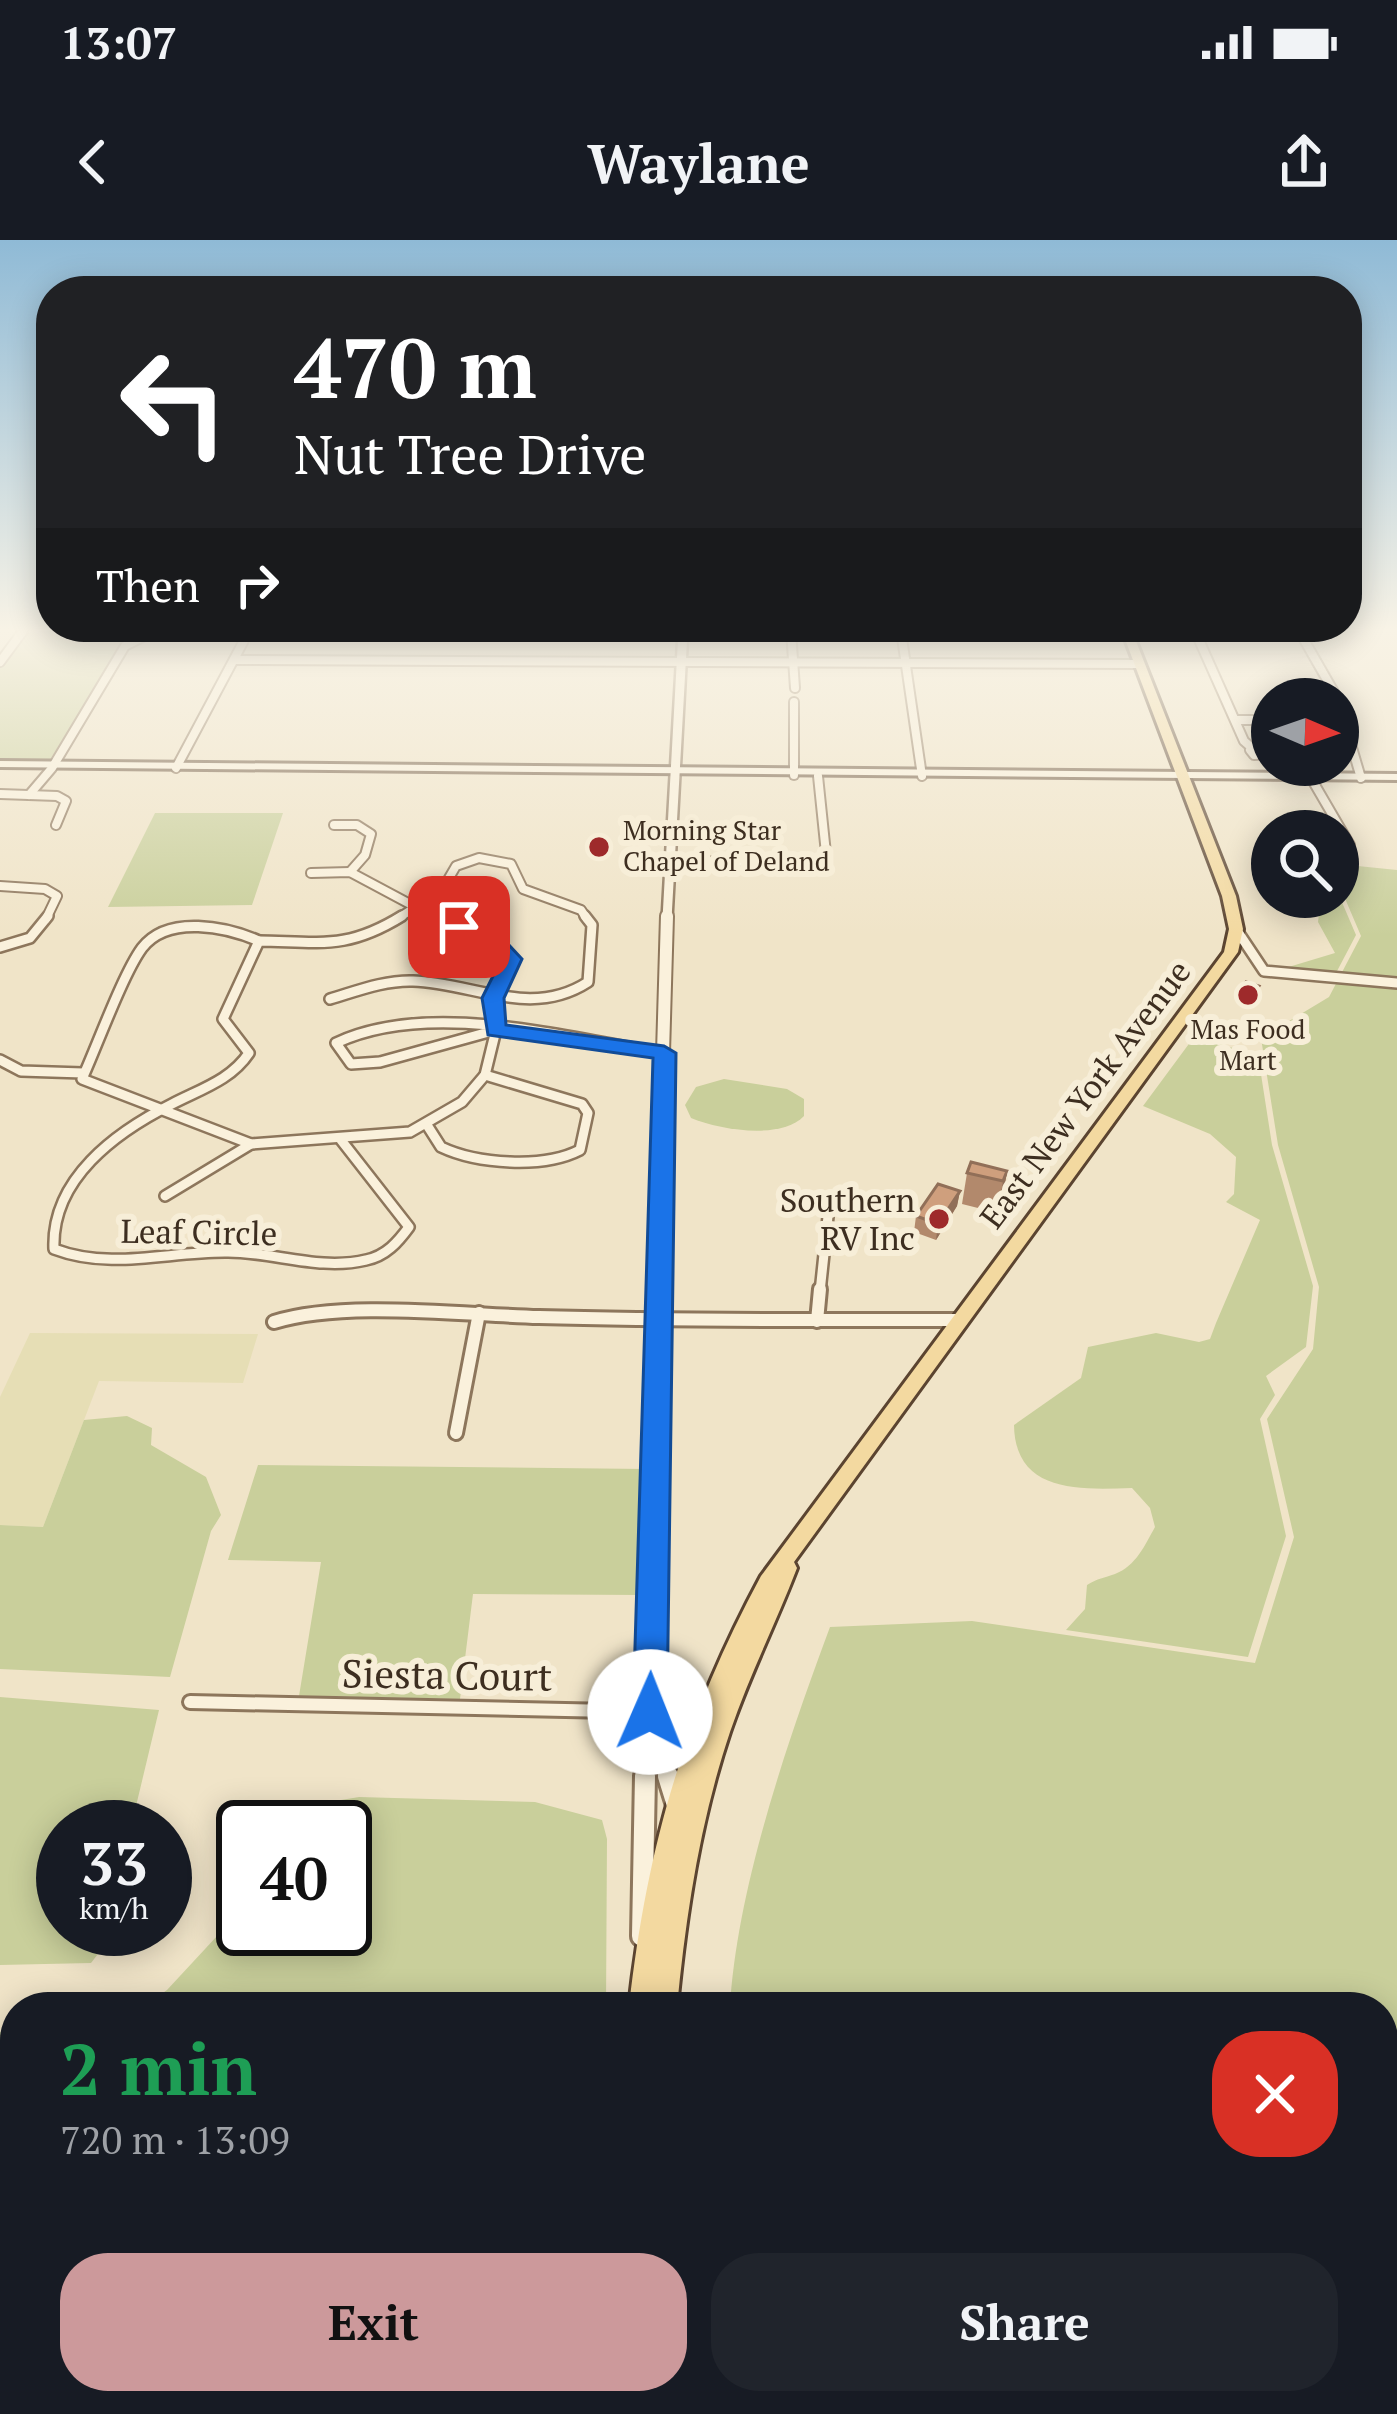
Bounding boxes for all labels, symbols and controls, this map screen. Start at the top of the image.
text: 13:07 [60,12,177,72]
text: Waylane [587,127,810,198]
icon: back [60,129,126,195]
icon: share [1271,129,1337,195]
text: 470 m [294,311,537,422]
icon: left [96,324,252,480]
text: Nut Tree Drive [294,418,646,489]
icon: right [224,552,290,618]
text: Then [96,555,200,615]
north arrow [1251,678,1359,786]
map controls [1251,678,1359,918]
button: search [1251,810,1359,918]
place label: Morning Star Chapel of Deland [623,812,830,879]
marker: Morning Star Chapel of Deland [586,834,612,860]
pin [408,876,510,978]
icon: arrive [426,894,492,960]
street label: East New York Avenue [970,951,1200,1236]
marker: Mas Food Mart [1235,982,1261,1008]
place label: Mas Food Mart [1191,1011,1305,1078]
place label: Southern RV Inc [780,1178,915,1259]
marker: Southern RV Inc [926,1206,952,1232]
street label: Leaf Circle [120,1209,278,1254]
street label: Siesta Court [341,1646,553,1702]
position arrow [587,1649,713,1775]
speed limit sign: 40 [216,1800,372,1956]
text: 33 [80,1823,148,1902]
text: km/h [79,1888,149,1928]
text: 2 min [60,2020,257,2116]
button: close [1212,2031,1338,2157]
text: 720 m · 13:09 [60,2113,290,2165]
button: Exit [60,2253,687,2391]
button: Share [711,2253,1338,2391]

